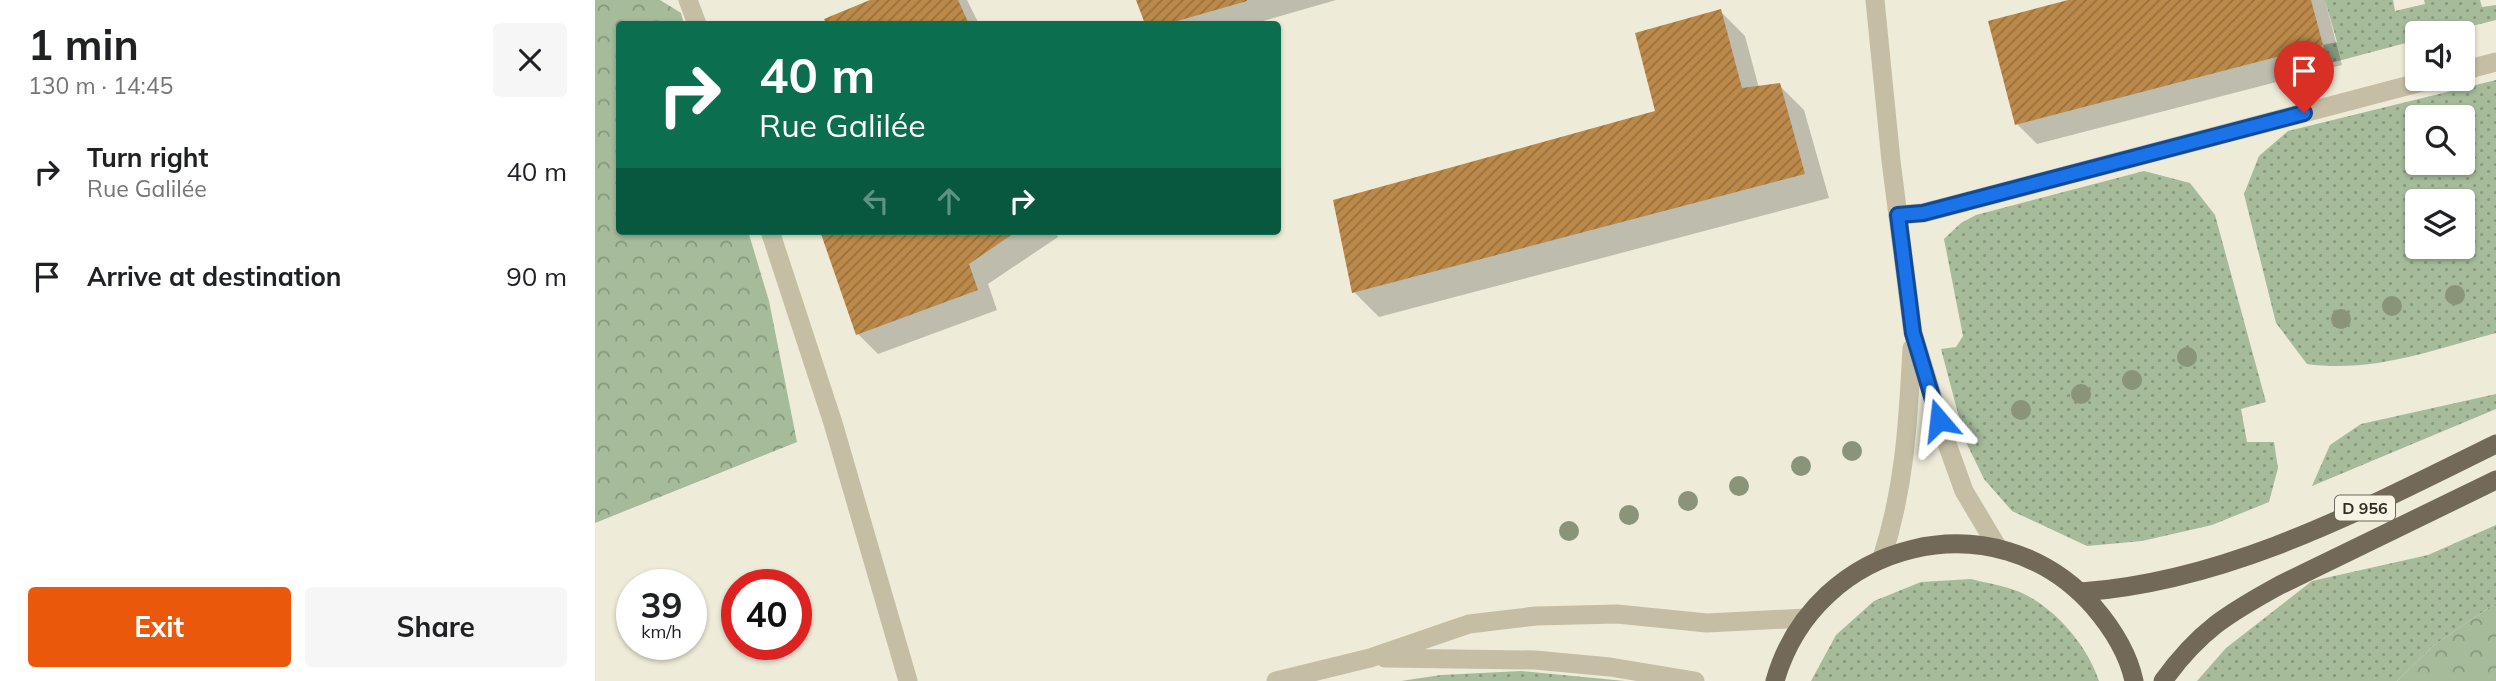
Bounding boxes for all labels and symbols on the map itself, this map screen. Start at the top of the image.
pin [2274,41,2334,113]
position arrow [1902,383,1976,457]
road number: D 956 [2335,495,2395,520]
speed limit sign: 40 [721,569,812,660]

